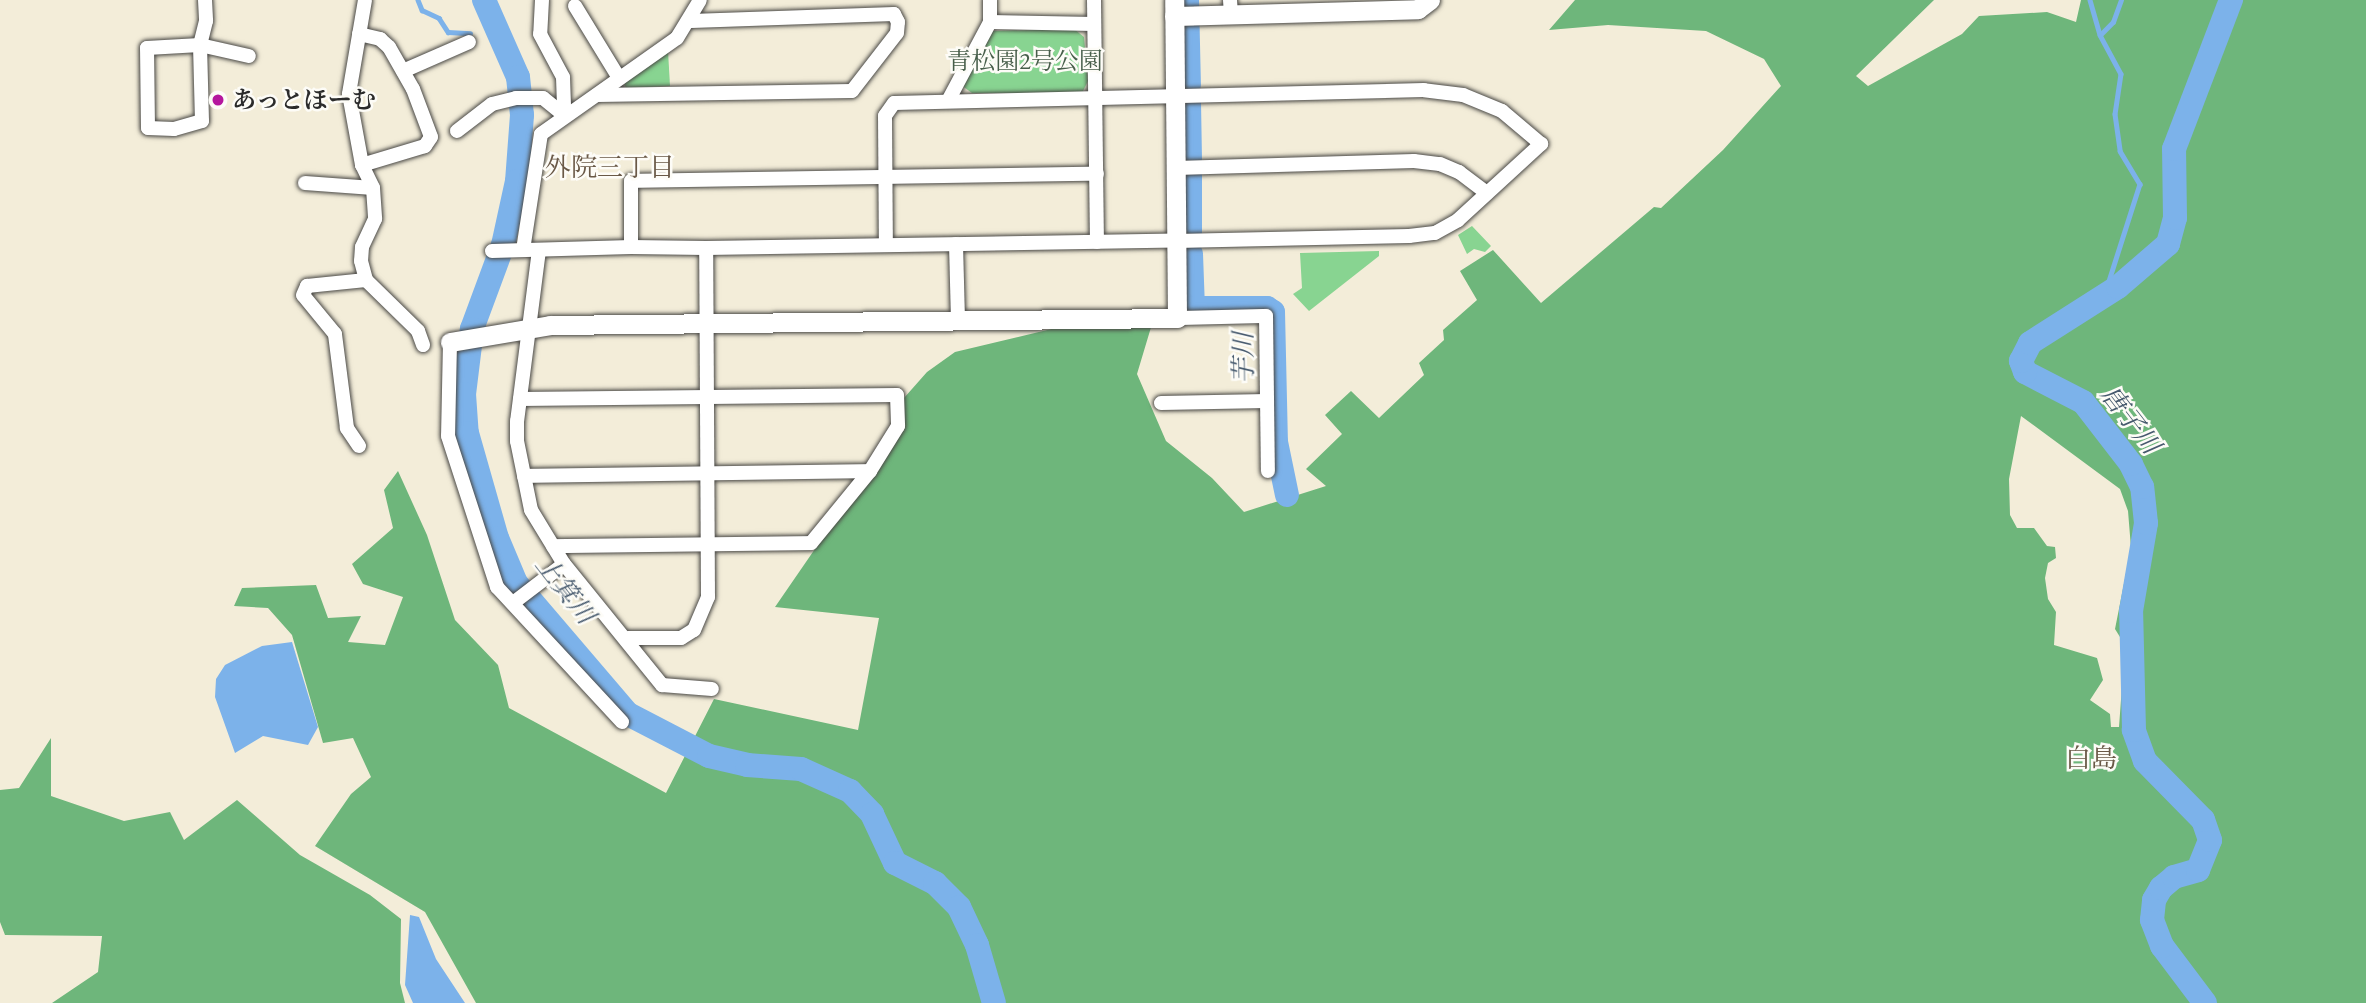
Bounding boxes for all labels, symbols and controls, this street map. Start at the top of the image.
park label: 青松園2号公園 [947,47,1103,75]
place label: あっとほーむ [232,86,376,114]
marker: あっとほーむ [210,92,226,108]
district label: 外院三丁目 [545,152,675,184]
water label: 芋川 [1228,332,1260,384]
water label: 唐子川 [2094,380,2166,460]
water label: 上箕川 [529,550,601,630]
district label: 白島 [2065,743,2117,775]

